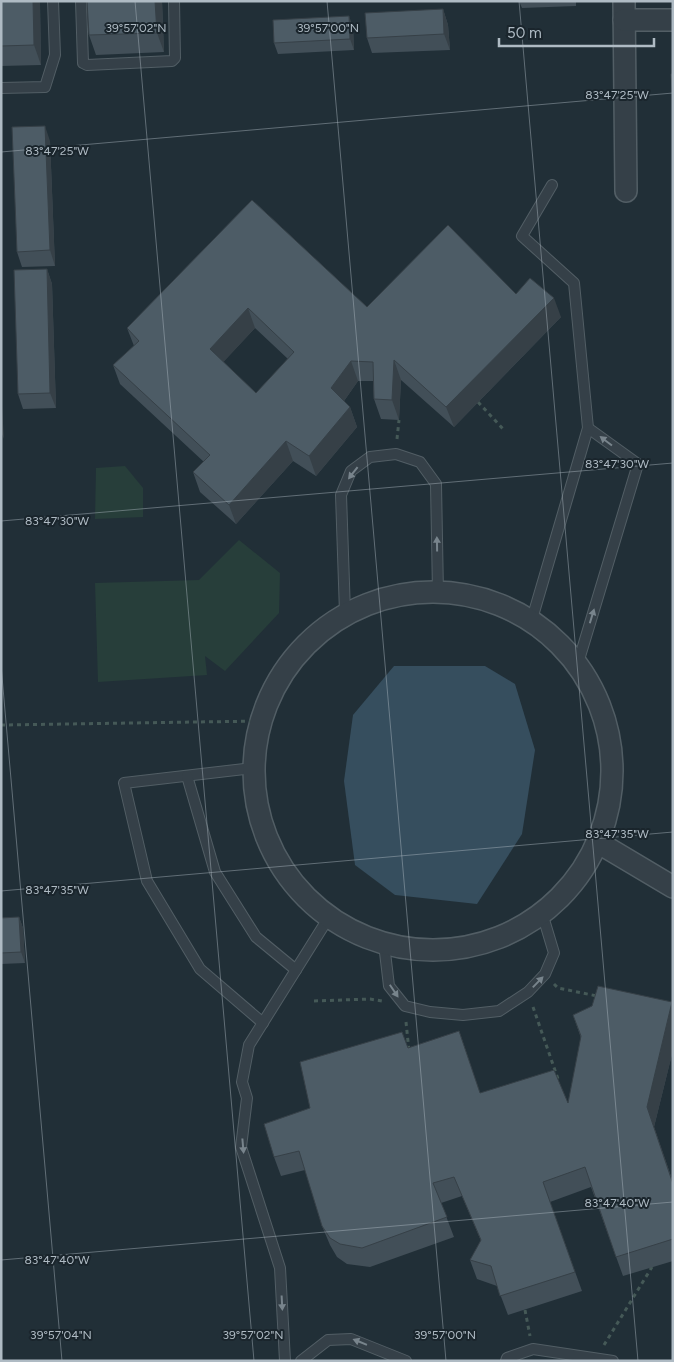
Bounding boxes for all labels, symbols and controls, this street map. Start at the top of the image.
scale bar [499,15,654,47]
text: 39°57'02"N [105,21,167,35]
text: 39°57'00"N [297,21,359,35]
text: 50 m [507,24,542,42]
text: 83°47'25"W [585,88,649,102]
text: 83°47'25"W [25,144,89,158]
one-way arrow [599,436,613,446]
text: 83°47'30"W [585,457,650,471]
one-way arrow [347,466,358,479]
text: 83°47'30"W [25,514,90,528]
one-way arrow [433,536,441,552]
one-way arrow [588,608,596,623]
text: 83°47'35"W [585,827,649,841]
text: 83°47'35"W [25,883,89,897]
one-way arrow [531,976,543,988]
one-way arrow [389,984,399,998]
one-way arrow [239,1139,247,1155]
text: 83°47'40"W [584,1196,650,1210]
text: 83°47'40"W [24,1253,90,1267]
one-way arrow [278,1295,286,1311]
text: 39°57'04"N [30,1328,92,1342]
text: 39°57'02"N [222,1328,284,1342]
text: 39°57'00"N [414,1328,476,1342]
one-way arrow [353,1338,367,1346]

